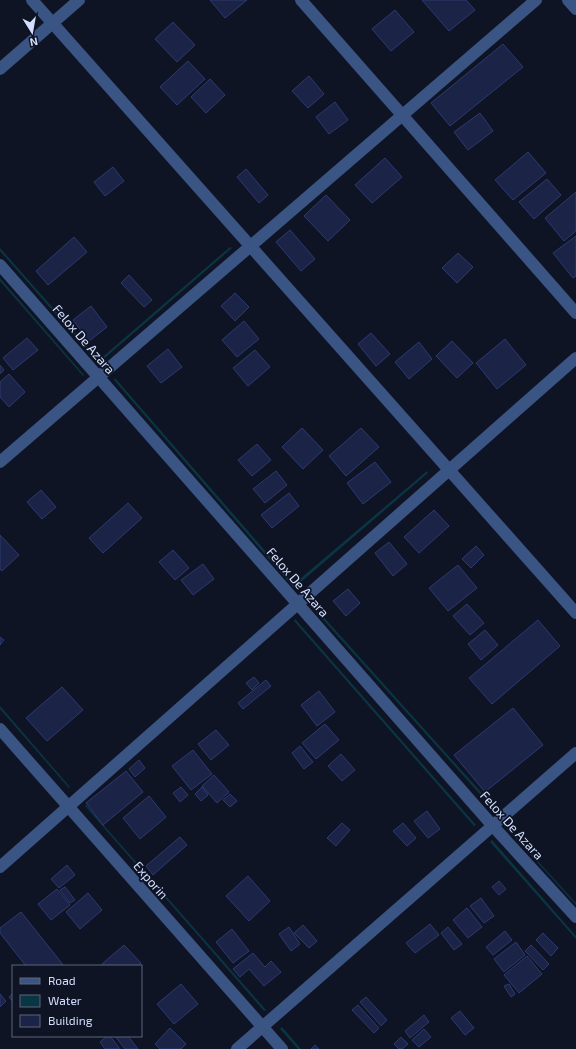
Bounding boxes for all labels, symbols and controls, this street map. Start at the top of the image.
north arrow [12,12,52,52]
text: N [29,35,39,49]
street label: Felox De Azara [49,301,119,377]
street label: Felox De Azara [263,544,333,620]
street label: Felox De Azara [477,787,547,863]
street label: Exporin [130,858,172,902]
legend [12,965,142,1037]
text: Road [48,973,76,987]
text: Water [48,993,82,1007]
text: Building [48,1013,93,1027]

